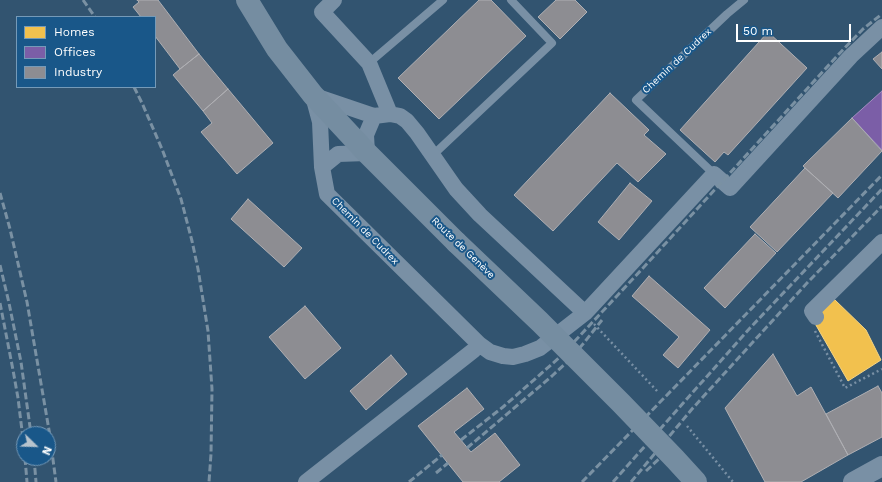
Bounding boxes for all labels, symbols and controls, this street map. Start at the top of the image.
legend [16,16,156,88]
scale bar [738,16,853,42]
text: 50 m [743,24,773,38]
text: Homes [54,25,95,39]
street label: Chemin de Cudrex [640,26,714,96]
text: Offices [54,45,96,59]
text: Industry [54,65,102,79]
street label: Chemin de Cudrex [329,195,401,267]
street label: Route de Genève [429,215,497,281]
north arrow [16,426,56,466]
text: N [39,444,54,457]

